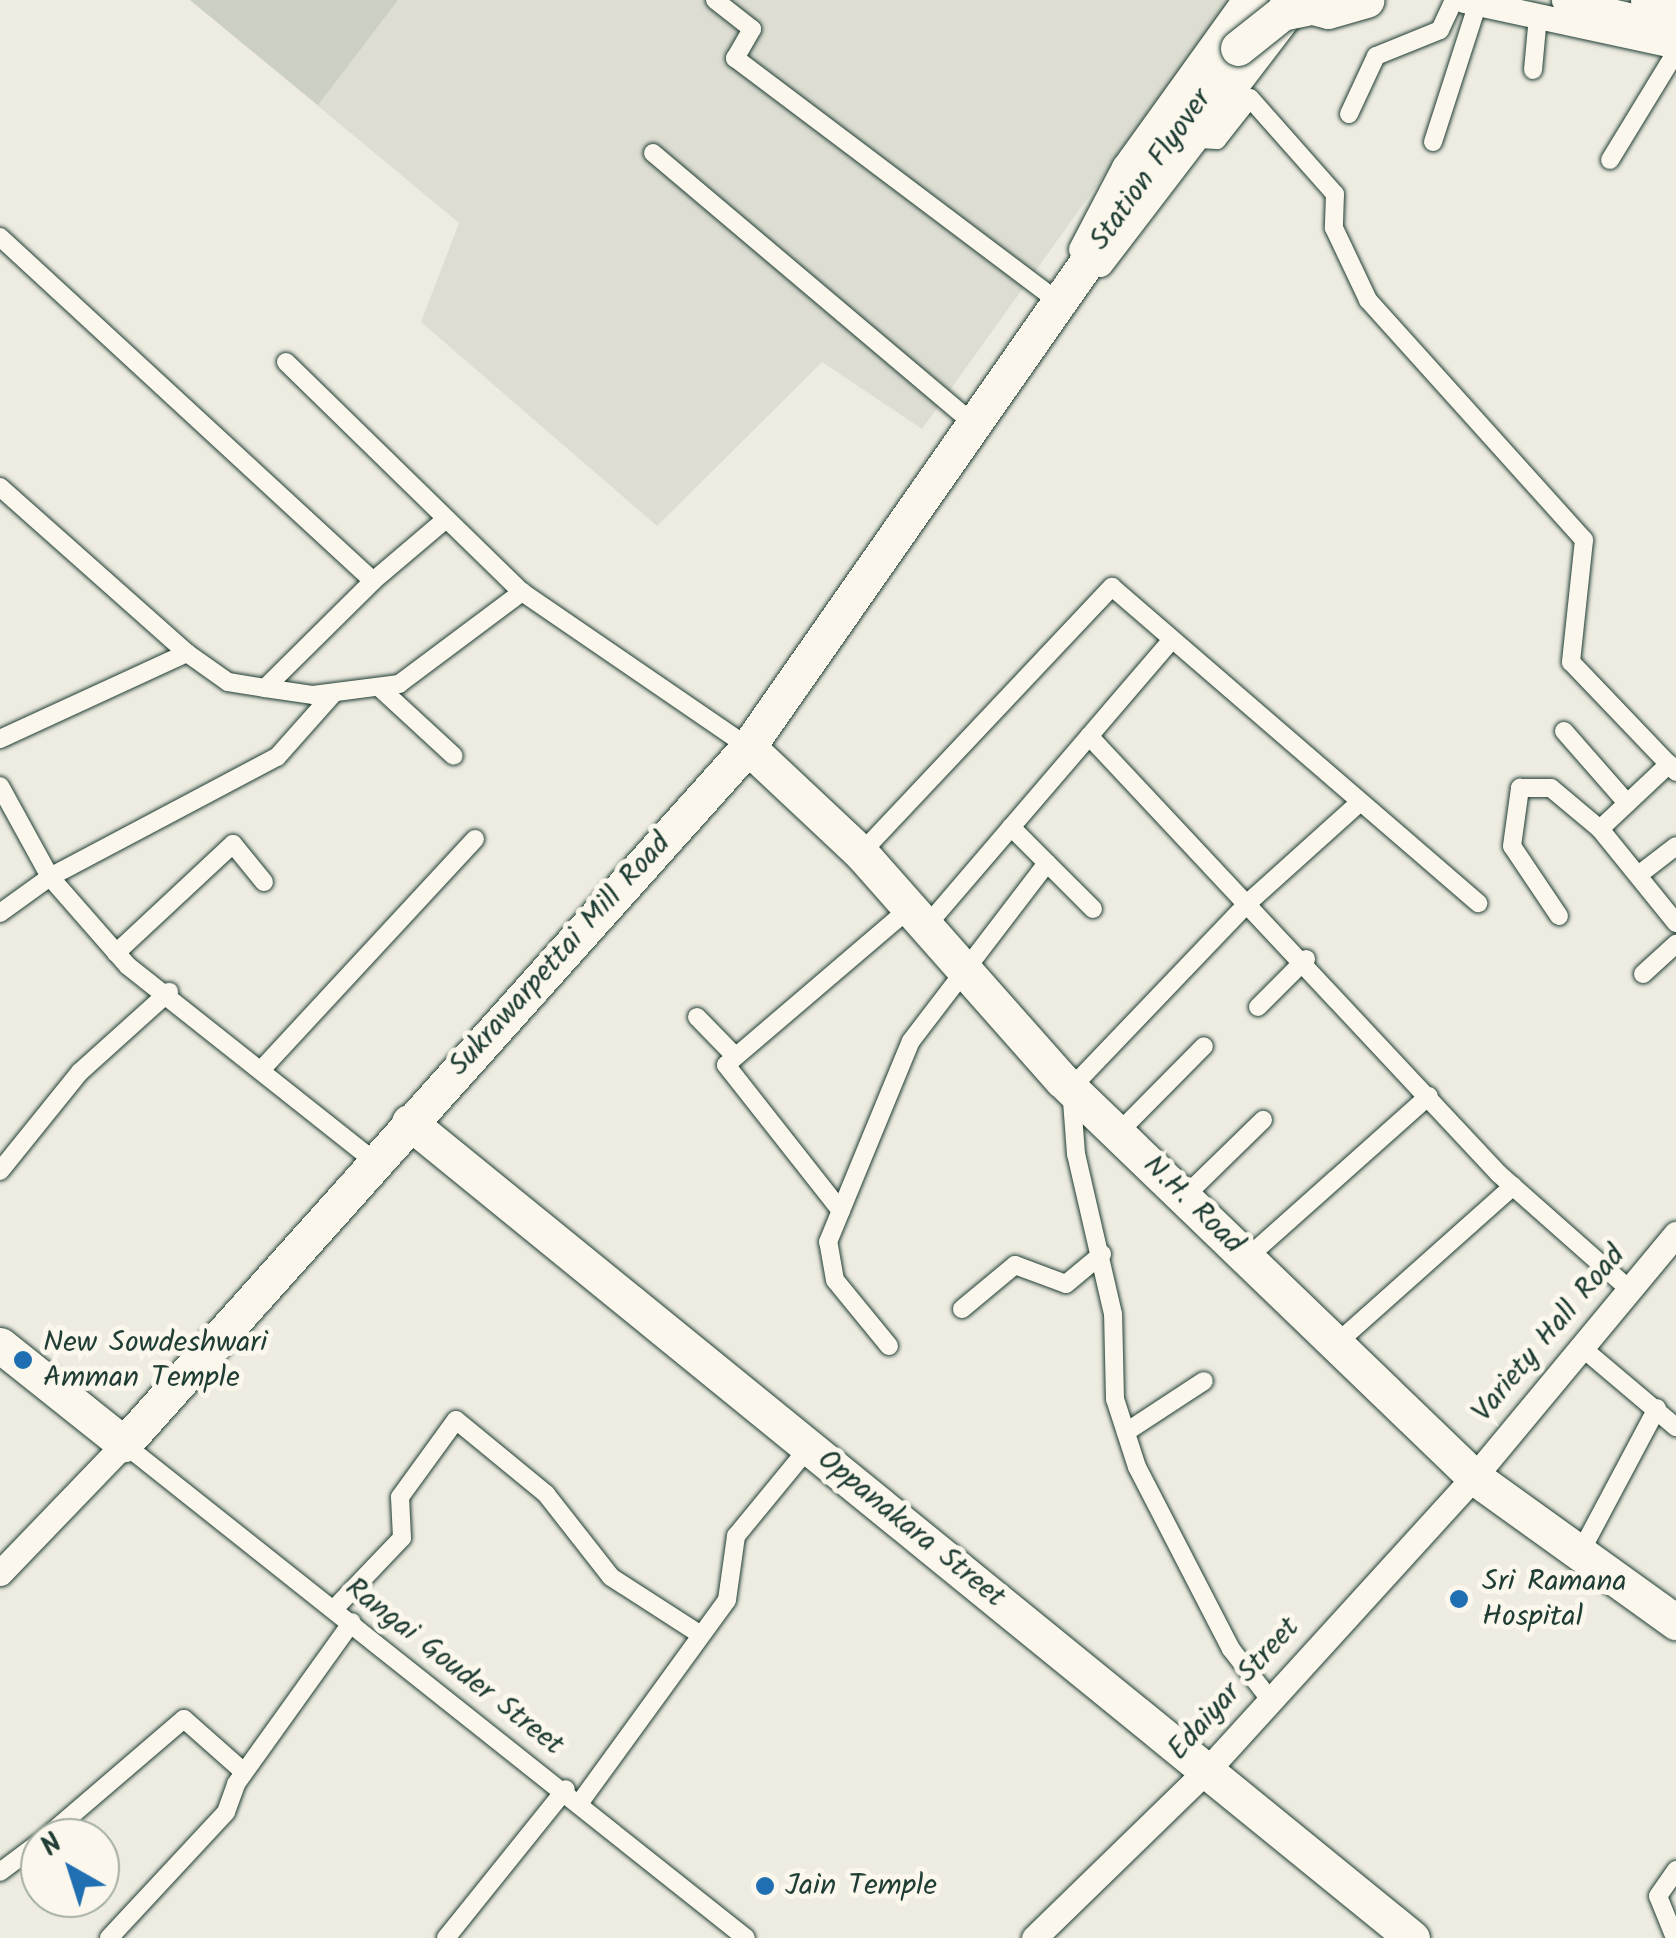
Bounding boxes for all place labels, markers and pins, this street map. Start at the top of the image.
place label: New Sowdeshwari Amman Temple [43,1325,267,1396]
marker: New Sowdeshwari Amman Temple [12,1349,34,1371]
place label: Sri Ramana Hospital [1482,1564,1627,1634]
marker: Sri Ramana Hospital [1446,1586,1472,1612]
place label: Jain Temple [785,1868,937,1904]
marker: Jain Temple [754,1875,776,1897]

